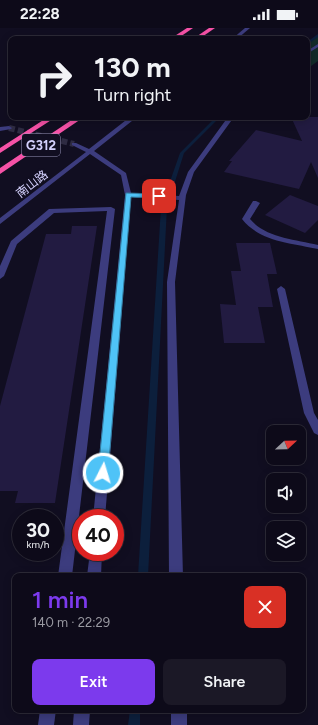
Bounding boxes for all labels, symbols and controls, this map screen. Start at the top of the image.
text: 22:28 [20,5,60,23]
text: 130 m [94,50,171,84]
icon: right [28,52,80,104]
text: Turn right [94,84,171,106]
road number: G312 [22,134,60,156]
street label: 南山路 [14,167,50,201]
pin [142,179,176,213]
icon: arrive [148,185,170,207]
north arrow [266,425,306,465]
map controls [266,425,306,561]
position arrow [82,452,124,494]
button: sound [266,473,306,513]
speed limit sign: 40 [72,509,124,561]
text: 30 [26,518,50,542]
button: layers [266,521,306,561]
text: km/h [27,538,49,551]
text: 1 min [32,585,88,614]
button: close [244,586,286,628]
text: 140 m · 22:29 [32,615,110,630]
button: Exit [32,659,155,705]
button: Share [163,659,286,705]

